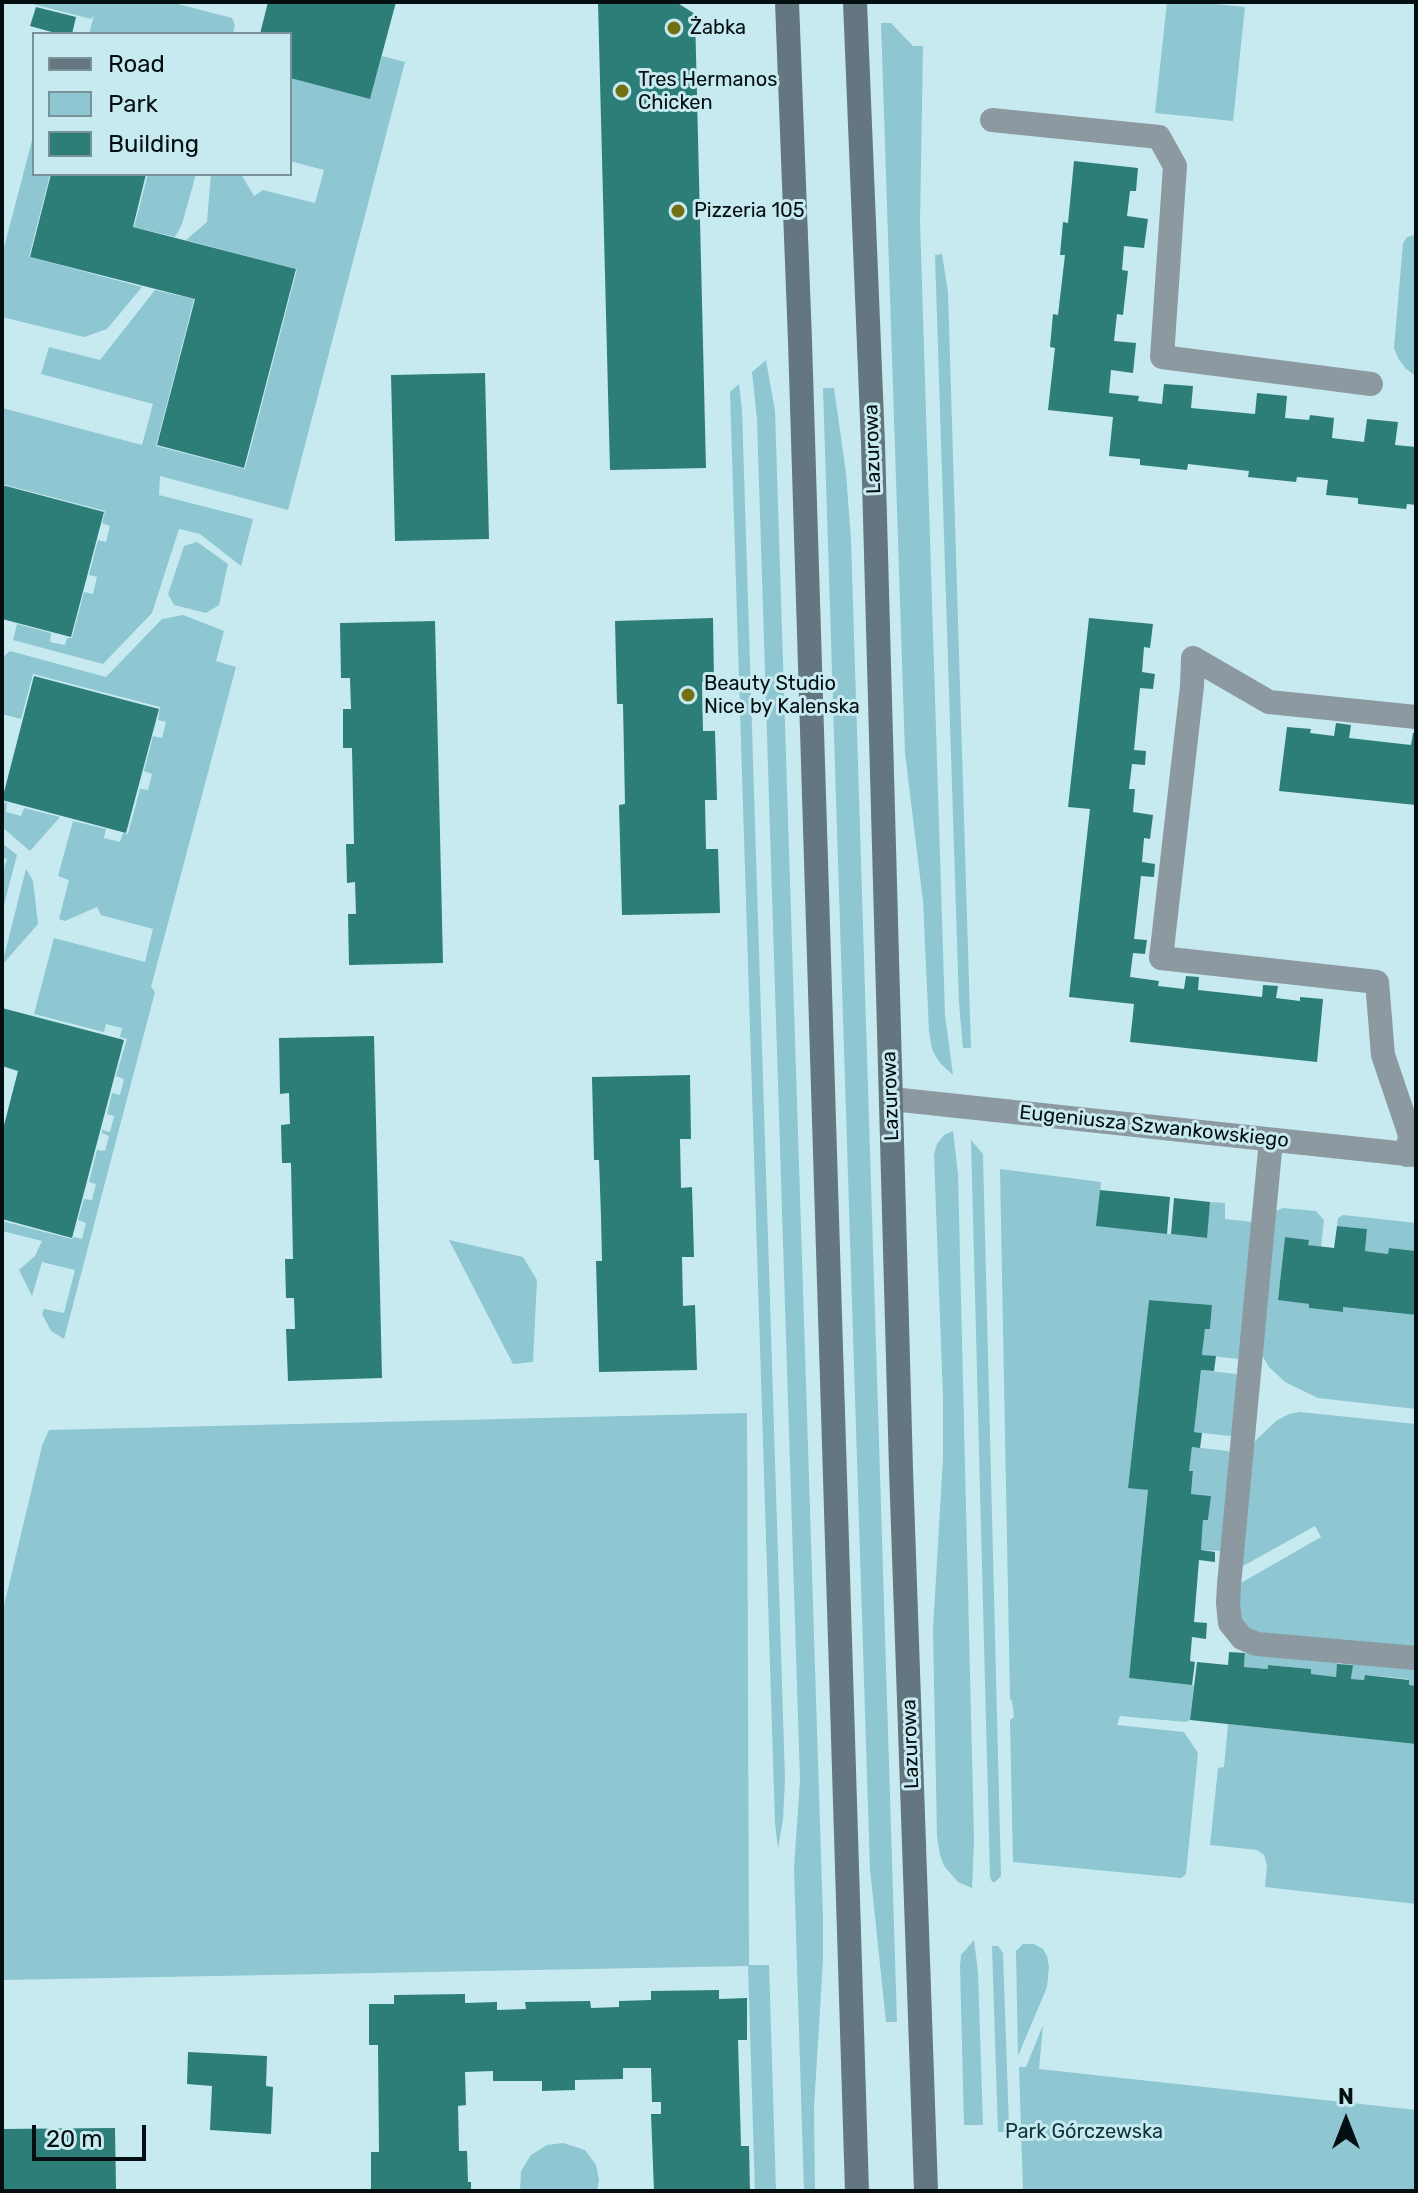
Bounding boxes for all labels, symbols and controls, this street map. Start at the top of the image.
place label: Żabka [690,16,746,40]
marker: Żabka [665,19,683,37]
legend [32,32,292,176]
text: Road [108,50,165,78]
place label: Tres Hermanos Chicken [638,68,777,115]
marker: Tres Hermanos Chicken [613,82,631,100]
text: Park [108,90,158,118]
text: Building [108,130,199,158]
place label: Pizzeria 105 [694,199,805,223]
marker: Pizzeria 105 [669,202,687,220]
street label: Lazurowa [859,404,887,494]
place label: Beauty Studio Nice by Kalenska [704,672,860,719]
marker: Beauty Studio Nice by Kalenska [679,686,697,704]
street label: Lazurowa [877,1051,905,1141]
street label: Eugeniusza Szwankowskiego [1018,1101,1290,1153]
street label: Lazurowa [897,1699,925,1789]
north arrow [1306,2081,1386,2161]
text: N [1338,2083,1354,2110]
scale bar [36,2109,150,2159]
park label: Park Górczewska [1005,2120,1163,2144]
text: 20 m [46,2125,103,2153]

